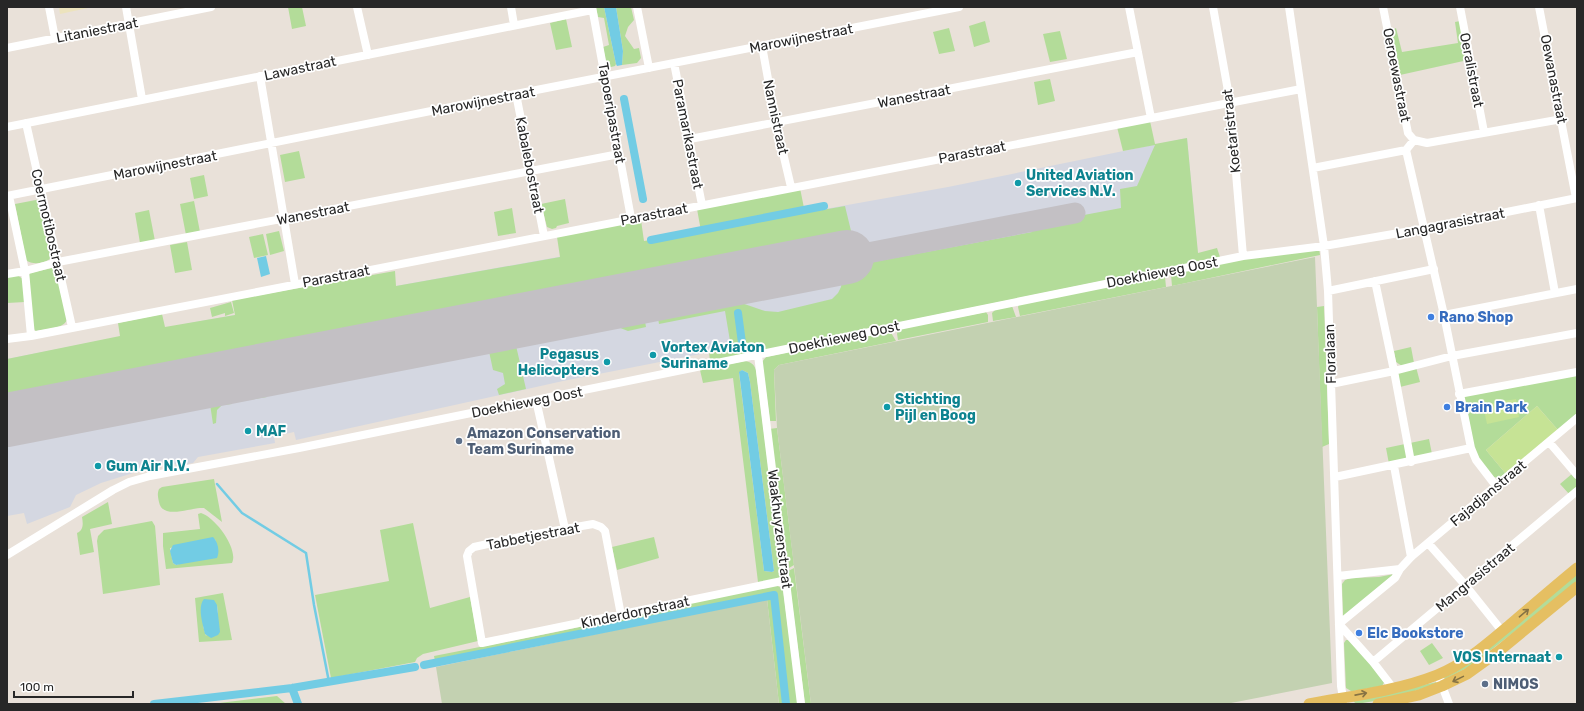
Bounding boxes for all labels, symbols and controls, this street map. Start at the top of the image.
street label: Litaniestraat [55,14,140,47]
street label: Marowijnestraat [748,20,855,57]
street label: Oeroewastraat [1379,27,1414,124]
street label: Oeralistraat [1456,31,1487,109]
street label: Oewanastraat [1537,33,1571,126]
street label: Lawastraat [263,52,338,84]
street label: Tapoeripastraat [594,61,629,165]
street label: Paramarikastraat [668,78,707,191]
street label: Nannistraat [759,78,792,157]
street label: Wanestraat [876,81,952,112]
street label: Marowijnestraat [430,83,537,120]
street label: Koetaristraat [1219,88,1244,174]
street label: Kabalebostraat [512,115,547,216]
street label: Parastraat [937,138,1008,167]
street label: Marowijnestraat [112,147,219,184]
street label: Coermotibostraat [27,167,70,283]
place label: United Aviation Services N.V. [1026,167,1134,200]
marker: United Aviation Services N.V. [1013,178,1023,188]
street label: Wanestraat [275,198,351,229]
street label: Parastraat [619,200,690,229]
street label: Langagrasistraat [1394,204,1507,242]
street label: Doekhieweg Oost [1105,253,1220,292]
street label: Parastraat [301,262,372,291]
place label: Rano Shop [1439,309,1513,326]
marker: Rano Shop [1426,312,1436,322]
street label: Doekhieweg Oost [787,317,902,358]
street label: Floralaan [1321,324,1340,384]
place label: Vortex Aviaton Suriname [661,339,764,372]
place label: Pegasus Helicopters [518,346,599,379]
marker: Vortex Aviaton Suriname [648,350,658,360]
marker: Pegasus Helicopters [602,357,612,367]
street label: Doekhieweg Oost [470,383,585,422]
place label: Stichting Pijl en Boog [895,391,976,424]
place label: Brain Park [1455,399,1528,416]
marker: Stichting Pijl en Boog [882,402,892,412]
marker: Brain Park [1442,402,1452,412]
place label: MAF [256,423,287,440]
place label: Amazon Conservation Team Suriname [467,425,620,458]
marker: MAF [243,426,253,436]
marker: Amazon Conservation Team Suriname [454,436,464,446]
street label: Fajadjanstraat [1447,456,1530,530]
place label: Gum Air N.V. [106,458,190,475]
marker: Gum Air N.V. [93,461,103,471]
street label: Waakhuyzenstraat [764,468,795,590]
street label: Tabbetjestraat [485,519,582,554]
street label: Mangrasistraat [1432,539,1519,615]
street label: Kinderdorpstraat [579,593,691,632]
one-way arrow [1519,608,1529,617]
place label: Elc Bookstore [1367,625,1464,642]
marker: Elc Bookstore [1354,628,1364,638]
place label: VOS Internaat [1453,649,1551,666]
marker: VOS Internaat [1554,652,1564,662]
scale bar [14,673,133,699]
one-way arrow [1452,676,1464,683]
place label: NIMOS [1493,676,1538,693]
marker: NIMOS [1480,679,1490,689]
text: 100 m [20,680,54,694]
one-way arrow [1354,690,1367,698]

